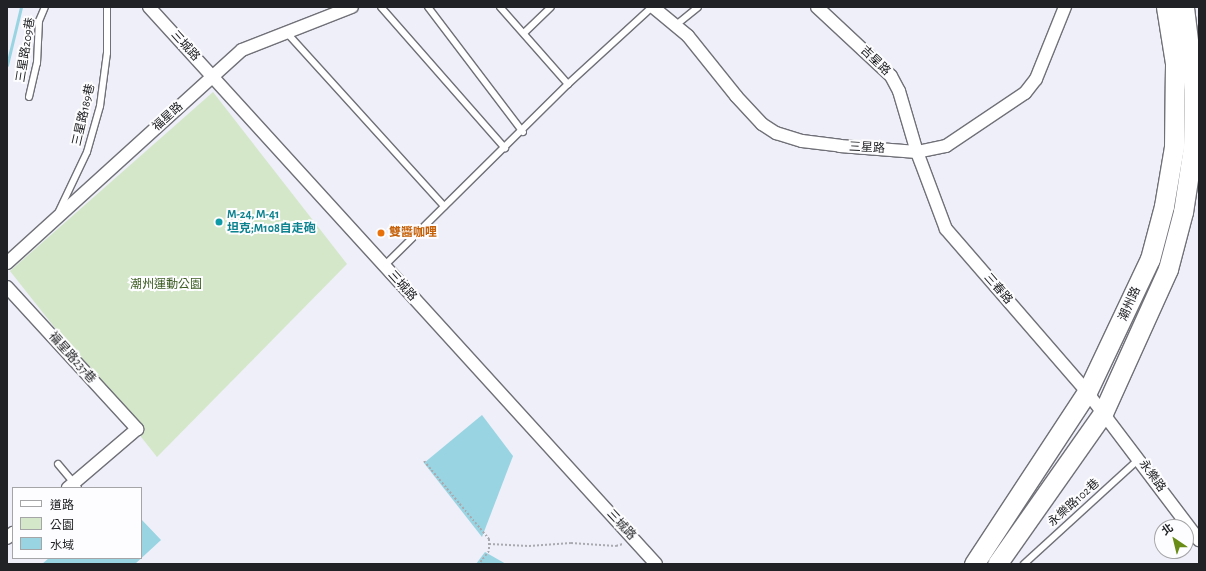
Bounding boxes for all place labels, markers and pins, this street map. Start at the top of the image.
place label: M-24, M-41 坦克;M108自走砲 [227,208,316,236]
marker: M-24, M-41 坦克;M108自走砲 [214,217,224,227]
place label: 雙醬咖哩 [389,226,437,240]
marker: 雙醬咖哩 [376,228,386,238]

